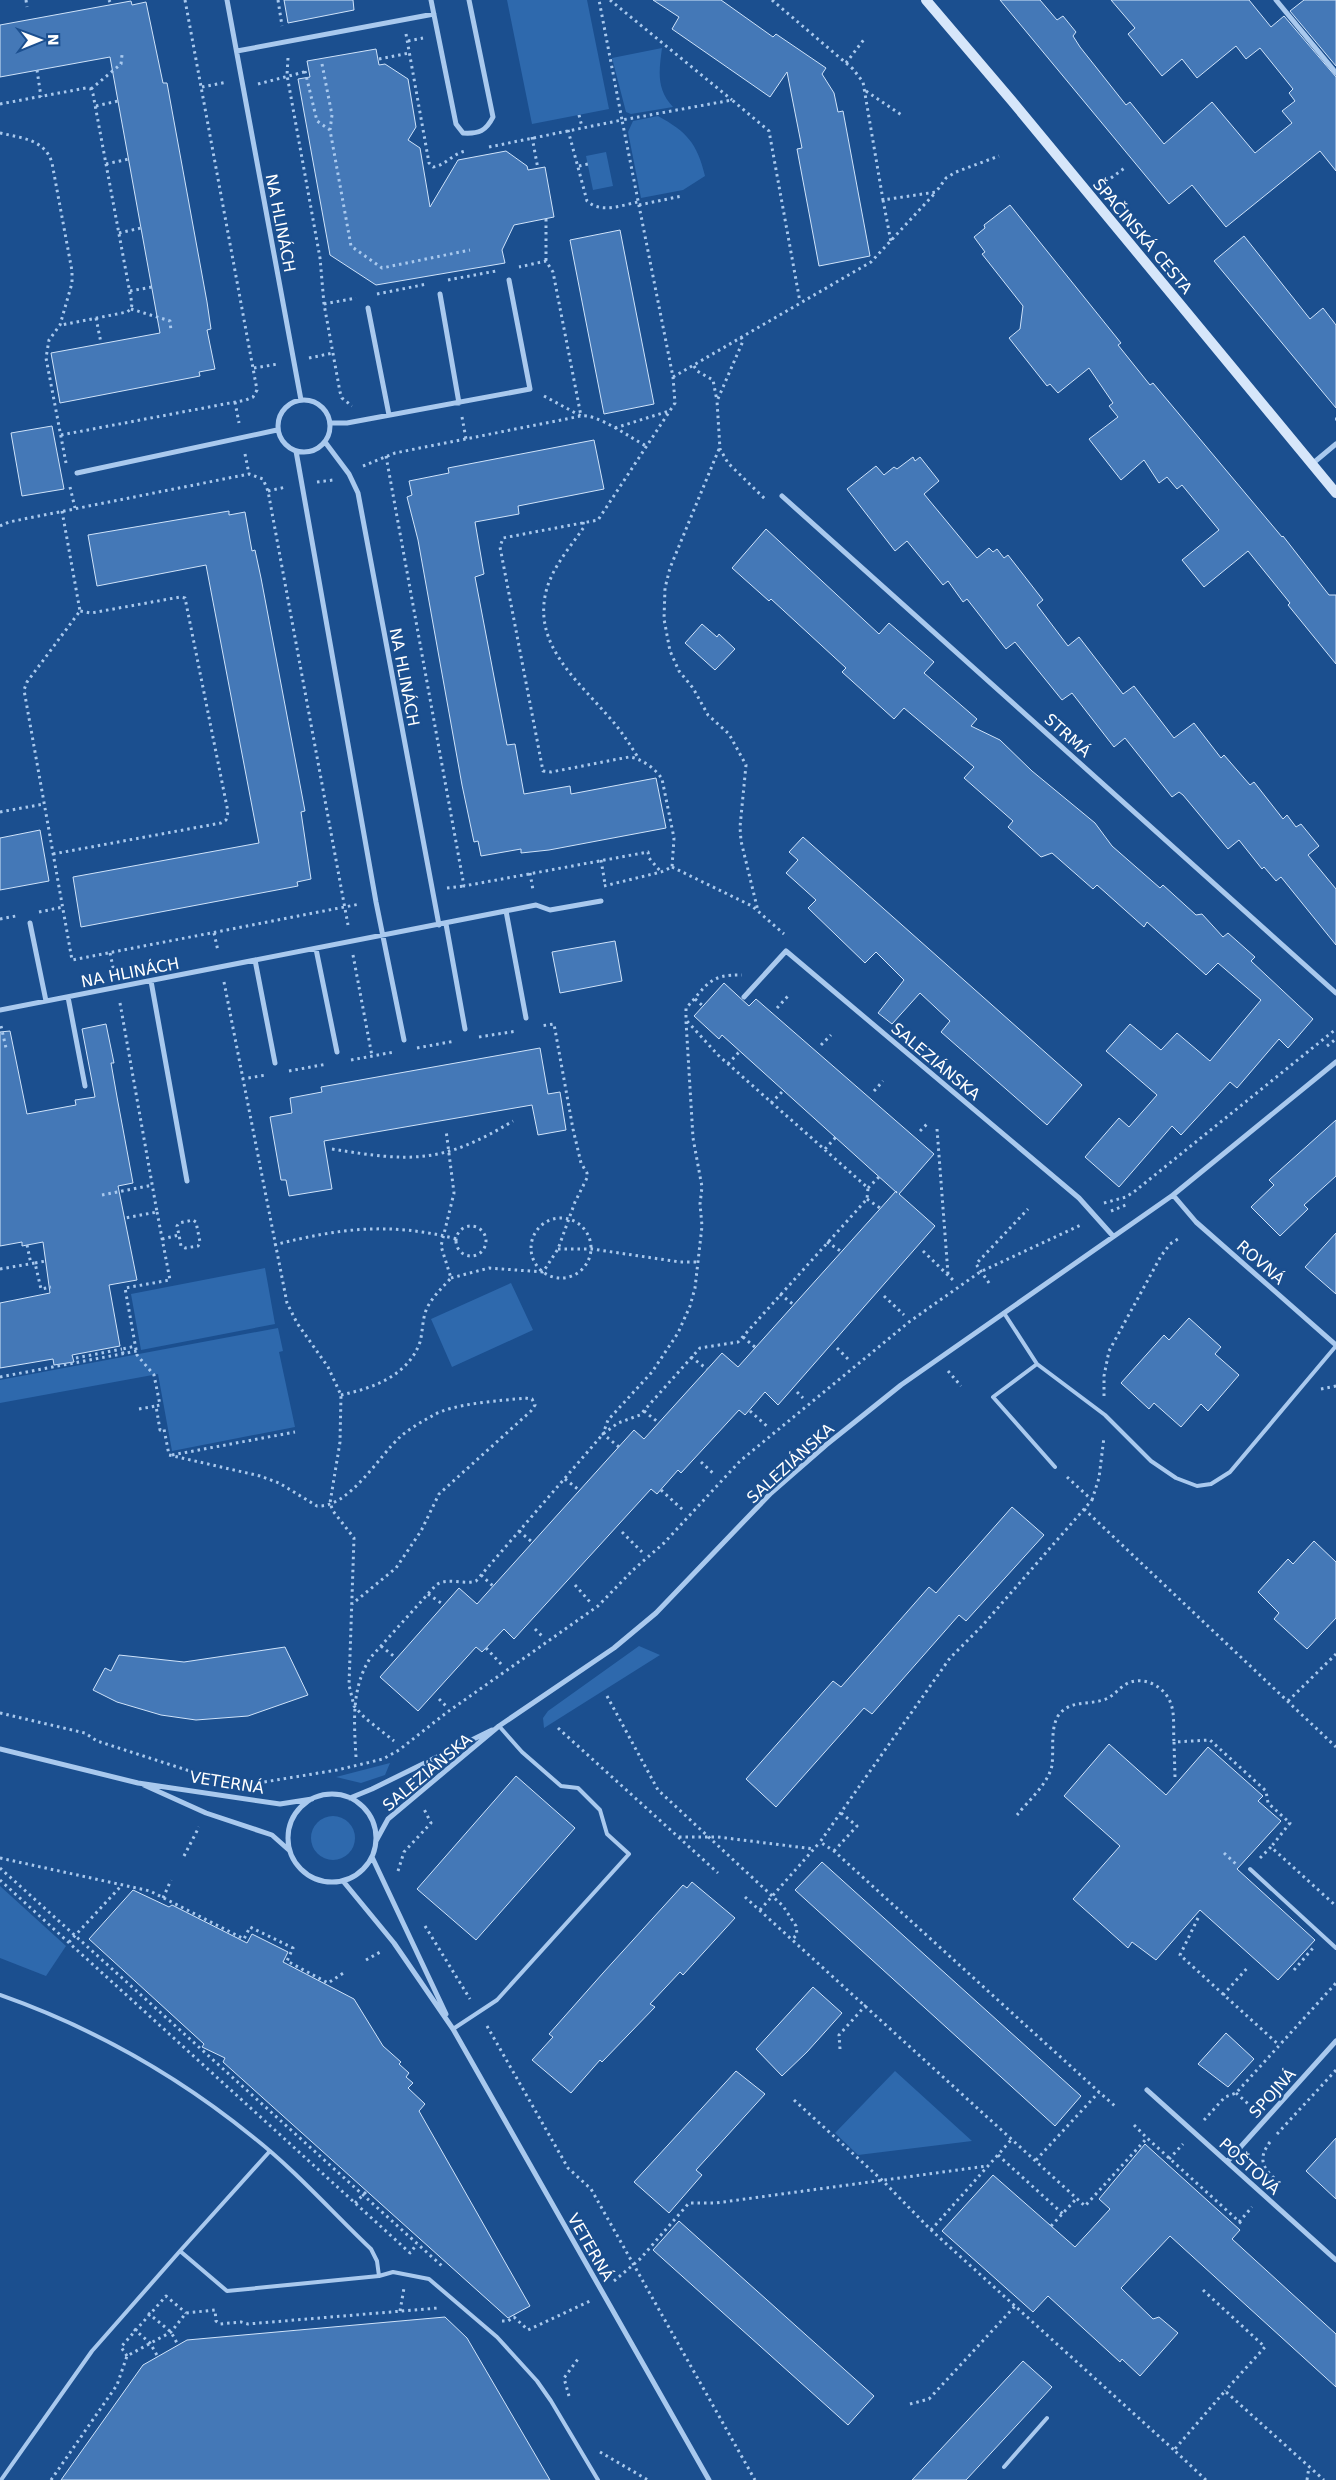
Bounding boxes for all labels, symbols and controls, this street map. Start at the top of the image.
north arrow [15,15,65,65]
text: N [45,34,61,46]
street label: NA HLINÁCH [262,172,299,274]
street label: ŠPAČINSKÁ CESTA [1089,175,1196,298]
street label: NA HLINÁCH [386,626,423,728]
street label: STRMÁ [1041,710,1095,761]
street label: NA HLINÁCH [79,954,181,991]
street label: SALEZIÁNSKA [887,1019,984,1104]
street label: ROVNÁ [1233,1236,1289,1288]
street label: SALEZIÁNSKA [743,1419,838,1507]
street label: SALEZIÁNSKA [379,1730,476,1815]
street label: VETERNÁ [188,1767,265,1798]
street label: SPOJNÁ [1245,2065,1300,2122]
street label: POŠTOVÁ [1215,2134,1284,2199]
street label: VETERNÁ [564,2210,618,2285]

